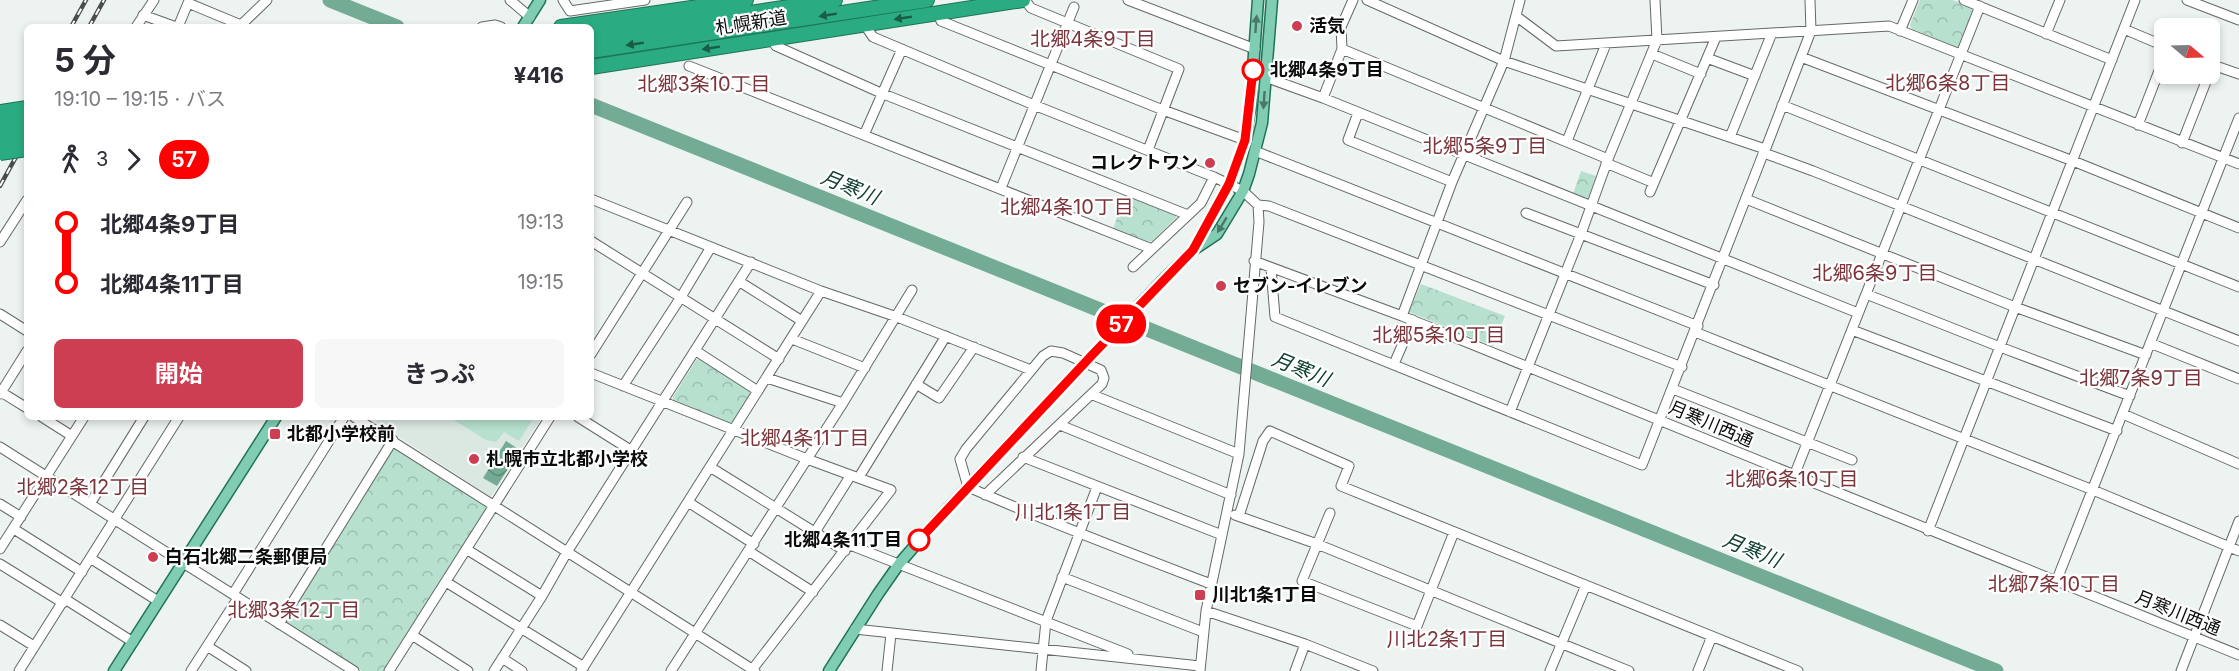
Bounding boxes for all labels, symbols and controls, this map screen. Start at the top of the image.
street label: 札幌新道 [714,7,788,39]
one-way arrow [818,11,837,20]
one-way arrow [894,14,913,23]
one-way arrow [1252,15,1261,34]
place label: 活気 [1309,15,1345,36]
north arrow [2154,18,2220,84]
map controls [2154,18,2220,84]
marker: 活気 [1290,19,1304,33]
district label: 北郷4条9丁目 [1030,27,1156,51]
one-way arrow [625,39,644,48]
text: 5 分 [54,40,116,80]
one-way arrow [701,44,720,53]
marker: 北郷4条9丁目 [1242,59,1264,81]
place label: 北郷4条9丁目 [1270,59,1384,80]
text: ¥416 [514,62,564,88]
district label: 北郷6条8丁目 [1886,71,2010,95]
district label: 北郷3条10丁目 [637,72,771,96]
text: 19:10 – 19:15 · バス [54,87,226,111]
one-way arrow [1259,91,1268,110]
district label: 北郷5条9丁目 [1423,134,1547,158]
icon: walk [54,143,87,176]
icon: forward [117,143,150,176]
text: 3 [96,147,108,171]
text: 57 [171,147,197,172]
place label: コレクトワン [1090,152,1198,173]
marker: コレクトワン [1203,156,1217,170]
water label: 月寒川 [818,165,884,210]
district label: 北郷4条10丁目 [1000,195,1134,219]
text: 19:13 [517,210,564,234]
text: 北郷4条9丁目 [100,211,239,237]
one-way arrow [1217,217,1228,233]
district label: 北郷6条9丁目 [1813,261,1937,285]
text: 19:15 [517,270,564,294]
text: 北郷4条11丁目 [100,271,244,297]
place label: セブン-イレブン [1233,275,1367,296]
marker: セブン-イレブン [1214,279,1228,293]
line badge: 57 [1094,304,1148,344]
text: 57 [1108,312,1134,337]
district label: 北郷5条10丁目 [1373,323,1505,347]
button: 開始 [54,339,303,408]
button: きっぷ [315,339,564,408]
water label: 月寒川 [1269,347,1335,392]
district label: 北郷7条9丁目 [2079,366,2203,390]
street label: 月寒川西通 [1666,396,1757,451]
place label: 北都小学校前 [287,423,395,444]
district label: 北郷4条11丁目 [740,426,870,450]
marker: 北都小学校前 [268,427,282,441]
place label: 札幌市立北都小学校 [486,448,648,469]
marker: 札幌市立北都小学校 [467,452,481,466]
district label: 北郷6条10丁目 [1725,467,1859,491]
district label: 北郷2条12丁目 [17,475,149,499]
district label: 川北1条1丁目 [1015,500,1131,524]
water label: 月寒川 [1720,528,1786,573]
place label: 北郷4条11丁目 [784,529,902,550]
marker: 北郷4条11丁目 [908,529,930,551]
place label: 白石北郷二条郵便局 [165,546,327,567]
marker: 白石北郷二条郵便局 [146,550,160,564]
district label: 北郷7条10丁目 [1988,572,2120,596]
place label: 川北1条1丁目 [1212,584,1318,605]
street label: 月寒川西通 [2133,586,2224,639]
marker: 川北1条1丁目 [1193,588,1207,602]
district label: 北郷3条12丁目 [228,598,360,622]
district label: 川北2条1丁目 [1387,627,1507,651]

